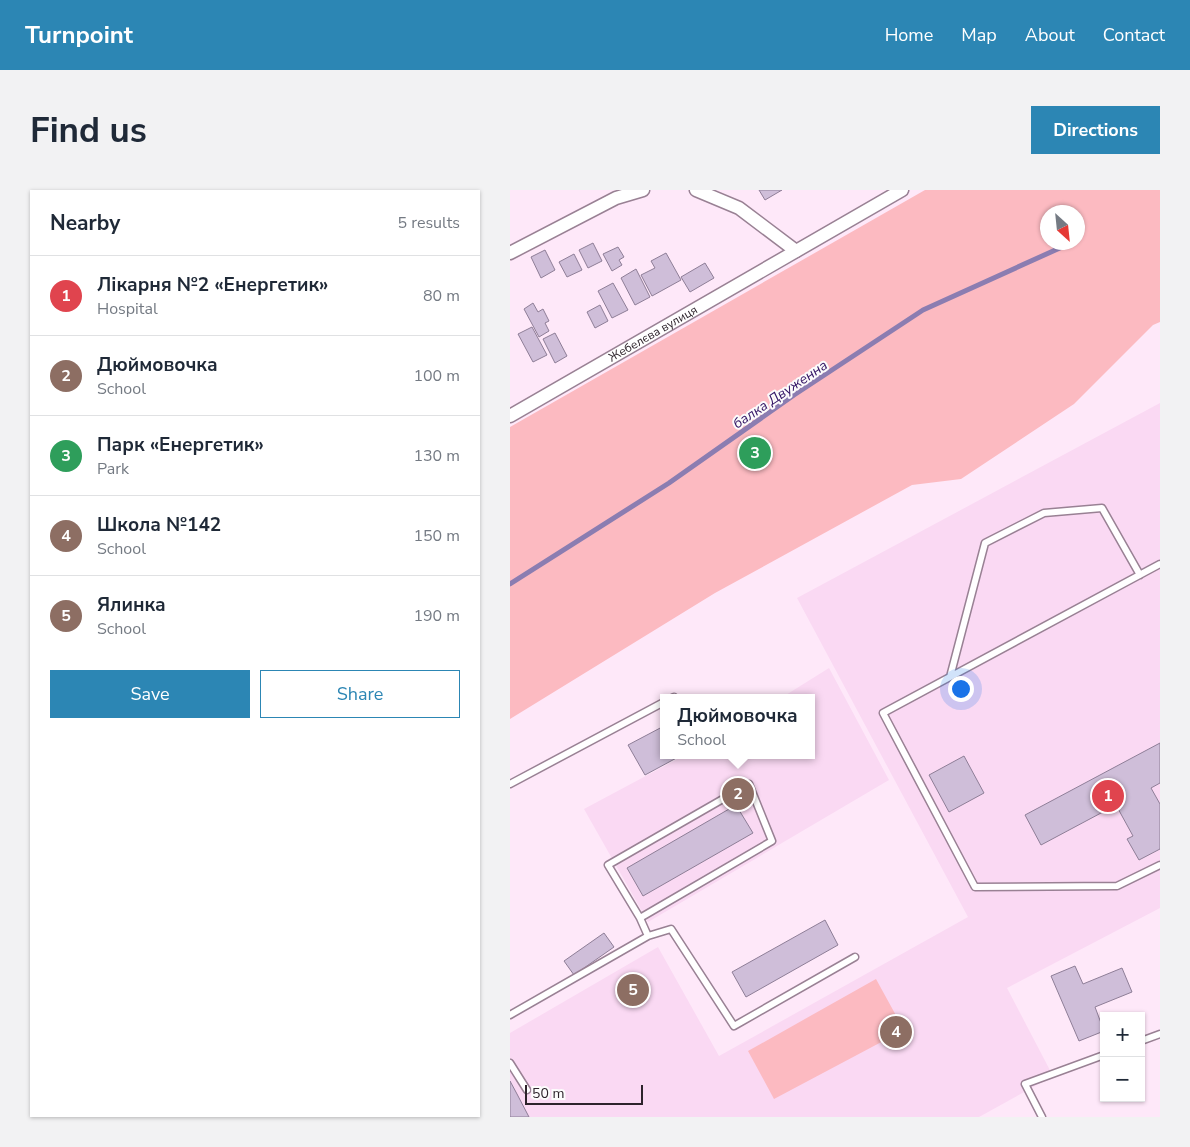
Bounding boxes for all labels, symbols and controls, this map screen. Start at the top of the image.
text: Turnpoint [25,19,133,51]
text: Home [885,23,933,47]
text: Map [961,23,997,47]
text: About [1025,23,1075,47]
text: Contact [1103,23,1165,47]
button: Directions [1031,106,1160,154]
text: Find us [30,107,147,154]
north arrow [1040,205,1085,250]
text: Nearby [50,209,120,237]
text: 5 results [398,212,460,234]
text: Лікарня №2 «Енергетик» [97,272,328,298]
text: 1 [61,285,71,307]
text: 80 m [423,285,460,307]
text: Hospital [97,298,158,320]
street label: Жебелєва вулиця [605,302,700,366]
text: Дюймовочка [97,352,218,378]
water label: балка Двуженна [729,356,831,433]
text: 2 [61,365,71,387]
text: 100 m [413,365,460,387]
text: School [97,378,146,400]
text: Парк «Енергетик» [97,432,264,458]
pin: 3 [739,434,771,472]
text: 3 [61,445,71,467]
text: 130 m [413,445,460,467]
text: Park [97,458,129,480]
text: Школа №142 [97,512,221,538]
text: 4 [61,525,71,547]
text: 150 m [413,525,460,547]
text: School [97,538,146,560]
text: Ялинка [97,592,166,618]
text: 5 [61,605,71,627]
text: 190 m [413,605,460,627]
text: School [97,618,146,640]
button: Save [50,670,250,718]
button: Share [260,670,460,718]
your location [948,676,974,702]
popup [660,694,815,759]
text: Дюймовочка [677,703,798,729]
text: School [677,729,726,751]
pin: 2 [722,775,754,813]
pin: 1 [1092,777,1124,815]
pin: 5 [617,971,649,1009]
map controls [1100,1012,1145,1102]
button: + [1100,1012,1145,1057]
pin: 4 [880,1013,912,1051]
button: − [1100,1057,1145,1102]
scale bar [525,1082,642,1105]
text: 50 m [532,1084,564,1103]

